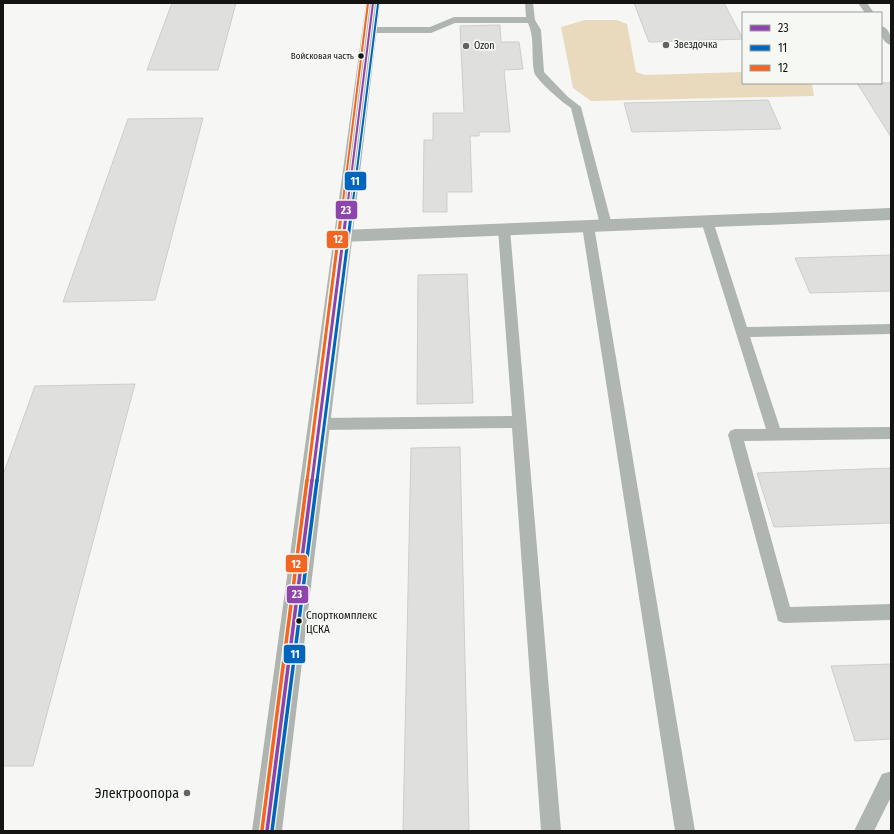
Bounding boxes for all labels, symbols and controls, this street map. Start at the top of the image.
legend [742,12,882,84]
text: 23 [778,21,789,35]
place label: Звездочка [674,39,718,51]
place label: Ozon [474,40,495,52]
marker: Звездочка [661,40,671,50]
marker: Ozon [461,41,471,51]
text: 11 [778,41,787,55]
place label: Войсковая часть [291,51,354,61]
marker: Войсковая часть [356,51,366,61]
text: 12 [778,61,788,75]
line badge: 11 [344,171,367,191]
text: 11 [350,175,360,188]
line badge: 23 [335,200,358,220]
text: 23 [340,204,351,217]
line badge: 12 [326,230,349,249]
text: 12 [333,233,343,246]
line badge: 12 [285,554,308,573]
text: 12 [291,558,301,571]
line badge: 23 [286,585,309,604]
text: 23 [291,588,302,601]
place label: Спорткомплекс ЦСКА [306,609,378,636]
marker: Спорткомплекс ЦСКА [294,616,304,626]
line badge: 11 [283,644,306,664]
text: 11 [290,648,300,661]
place label: Электроопора [95,785,179,802]
marker: Электроопора [182,788,192,798]

